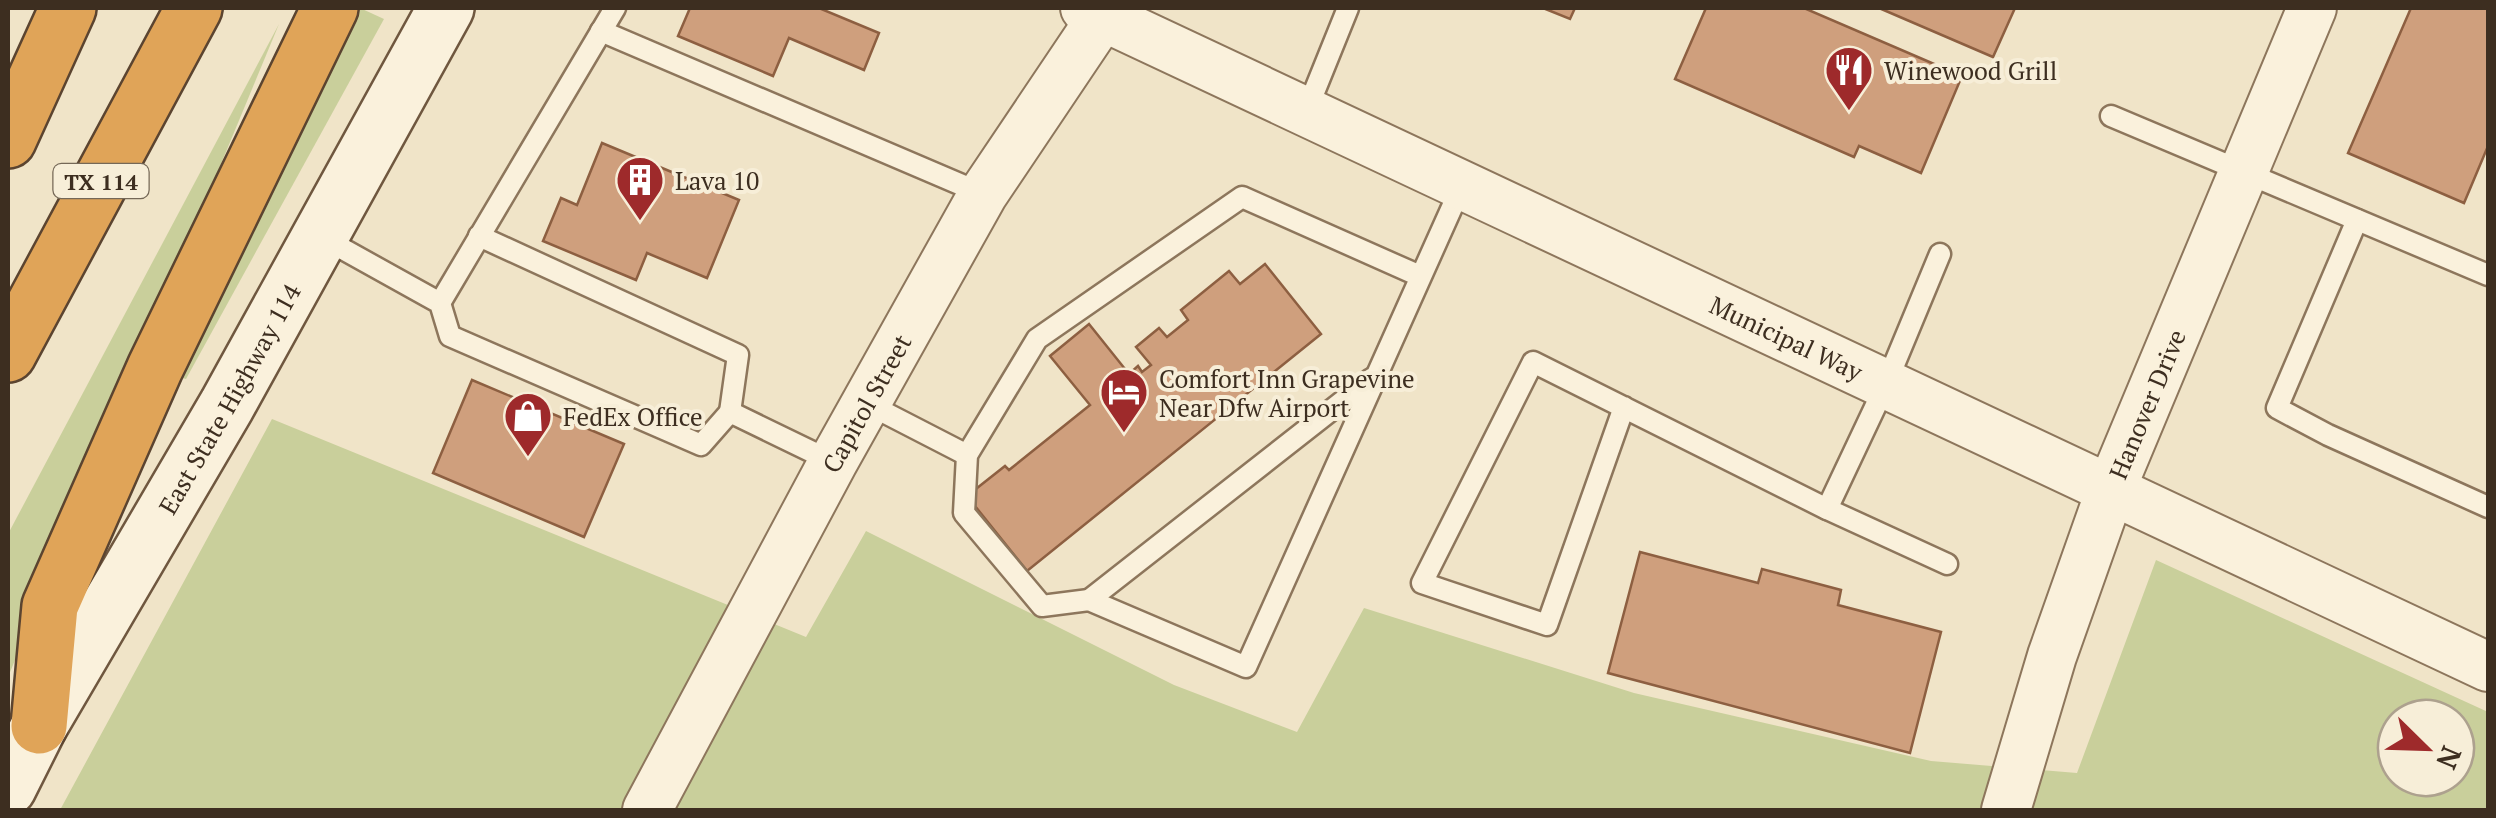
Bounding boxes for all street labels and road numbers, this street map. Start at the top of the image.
road number: TX 114 [54,164,148,198]
street label: East State Highway 114 [150,277,308,520]
street label: Municipal Way [1705,287,1869,388]
street label: Hanover Drive [2101,324,2192,484]
street label: Capitol Street [814,328,918,478]

